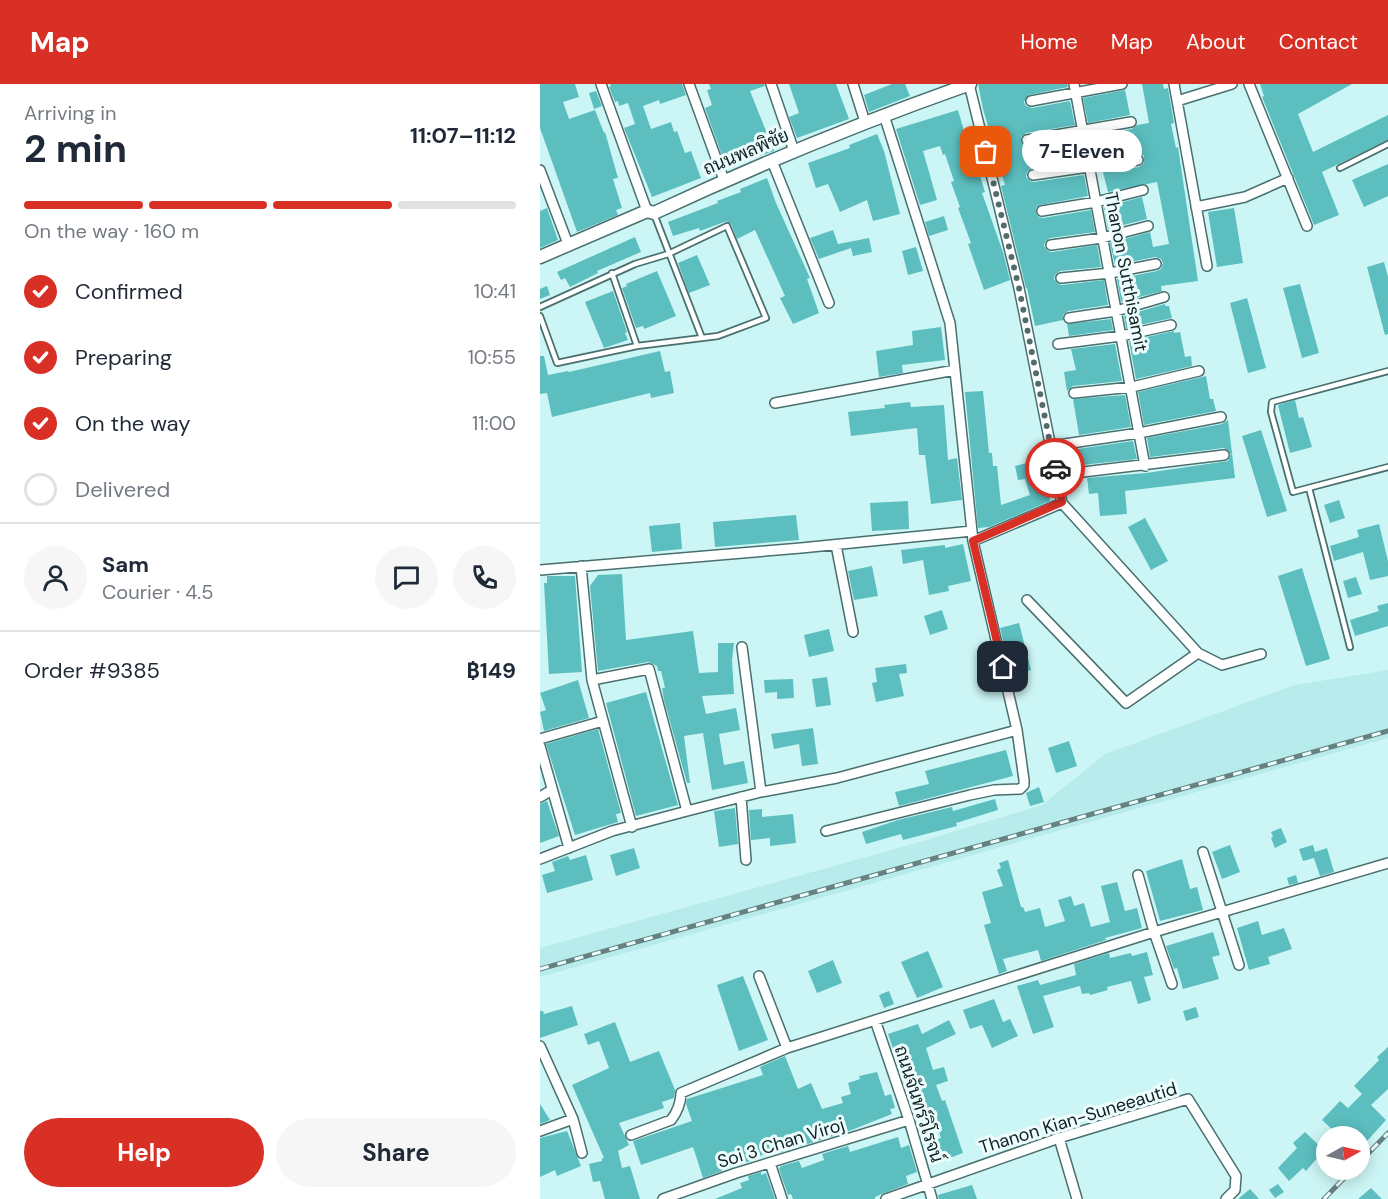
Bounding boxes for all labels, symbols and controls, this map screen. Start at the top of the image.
text: Map [30,24,90,61]
text: Home [1020,28,1078,56]
text: Map [1111,28,1153,56]
text: About [1186,28,1246,56]
text: Contact [1279,28,1358,56]
text: Arriving in [24,100,116,126]
text: 11:07–11:12 [410,121,516,150]
text: 2 min [24,123,127,174]
street label: ถนนพลพิชัย [699,123,793,181]
pin [960,126,1011,177]
callout: 7-Eleven [1022,131,1142,173]
icon: bag [969,135,1002,168]
text: 7-Eleven [1039,138,1125,164]
street label: Thanon Sutthisamit [1099,190,1153,354]
text: On the way · 160 m [24,218,199,244]
icon: check [24,275,57,308]
text: Confirmed [75,277,183,306]
text: 10:41 [474,278,516,304]
icon: check [24,341,57,374]
text: Preparing [75,343,172,372]
text: 10:55 [468,344,516,370]
icon: check [24,407,57,440]
text: On the way [75,409,190,438]
text: 11:00 [472,410,516,436]
courier [1025,438,1085,498]
icon: car [1039,452,1072,485]
text: Delivered [75,475,170,504]
button: person [24,546,87,609]
button: chat [375,546,438,609]
button: phone [453,546,516,609]
text: Sam [102,550,149,579]
text: Courier · 4.5 [102,579,214,605]
pin [977,641,1028,692]
icon: home [986,650,1019,683]
text: Order #9385 [24,656,160,685]
text: ฿149 [466,656,516,685]
street label: ถนนจันทร์วิโรจน์ [889,1042,950,1166]
street label: Thanon Kian-Suneeautid [976,1077,1180,1159]
street label: Soi 3 Chan Viroj [715,1112,847,1174]
button: Help [24,1118,264,1187]
button: Share [276,1118,516,1187]
north arrow [1316,1126,1370,1180]
map controls [1316,1126,1370,1180]

